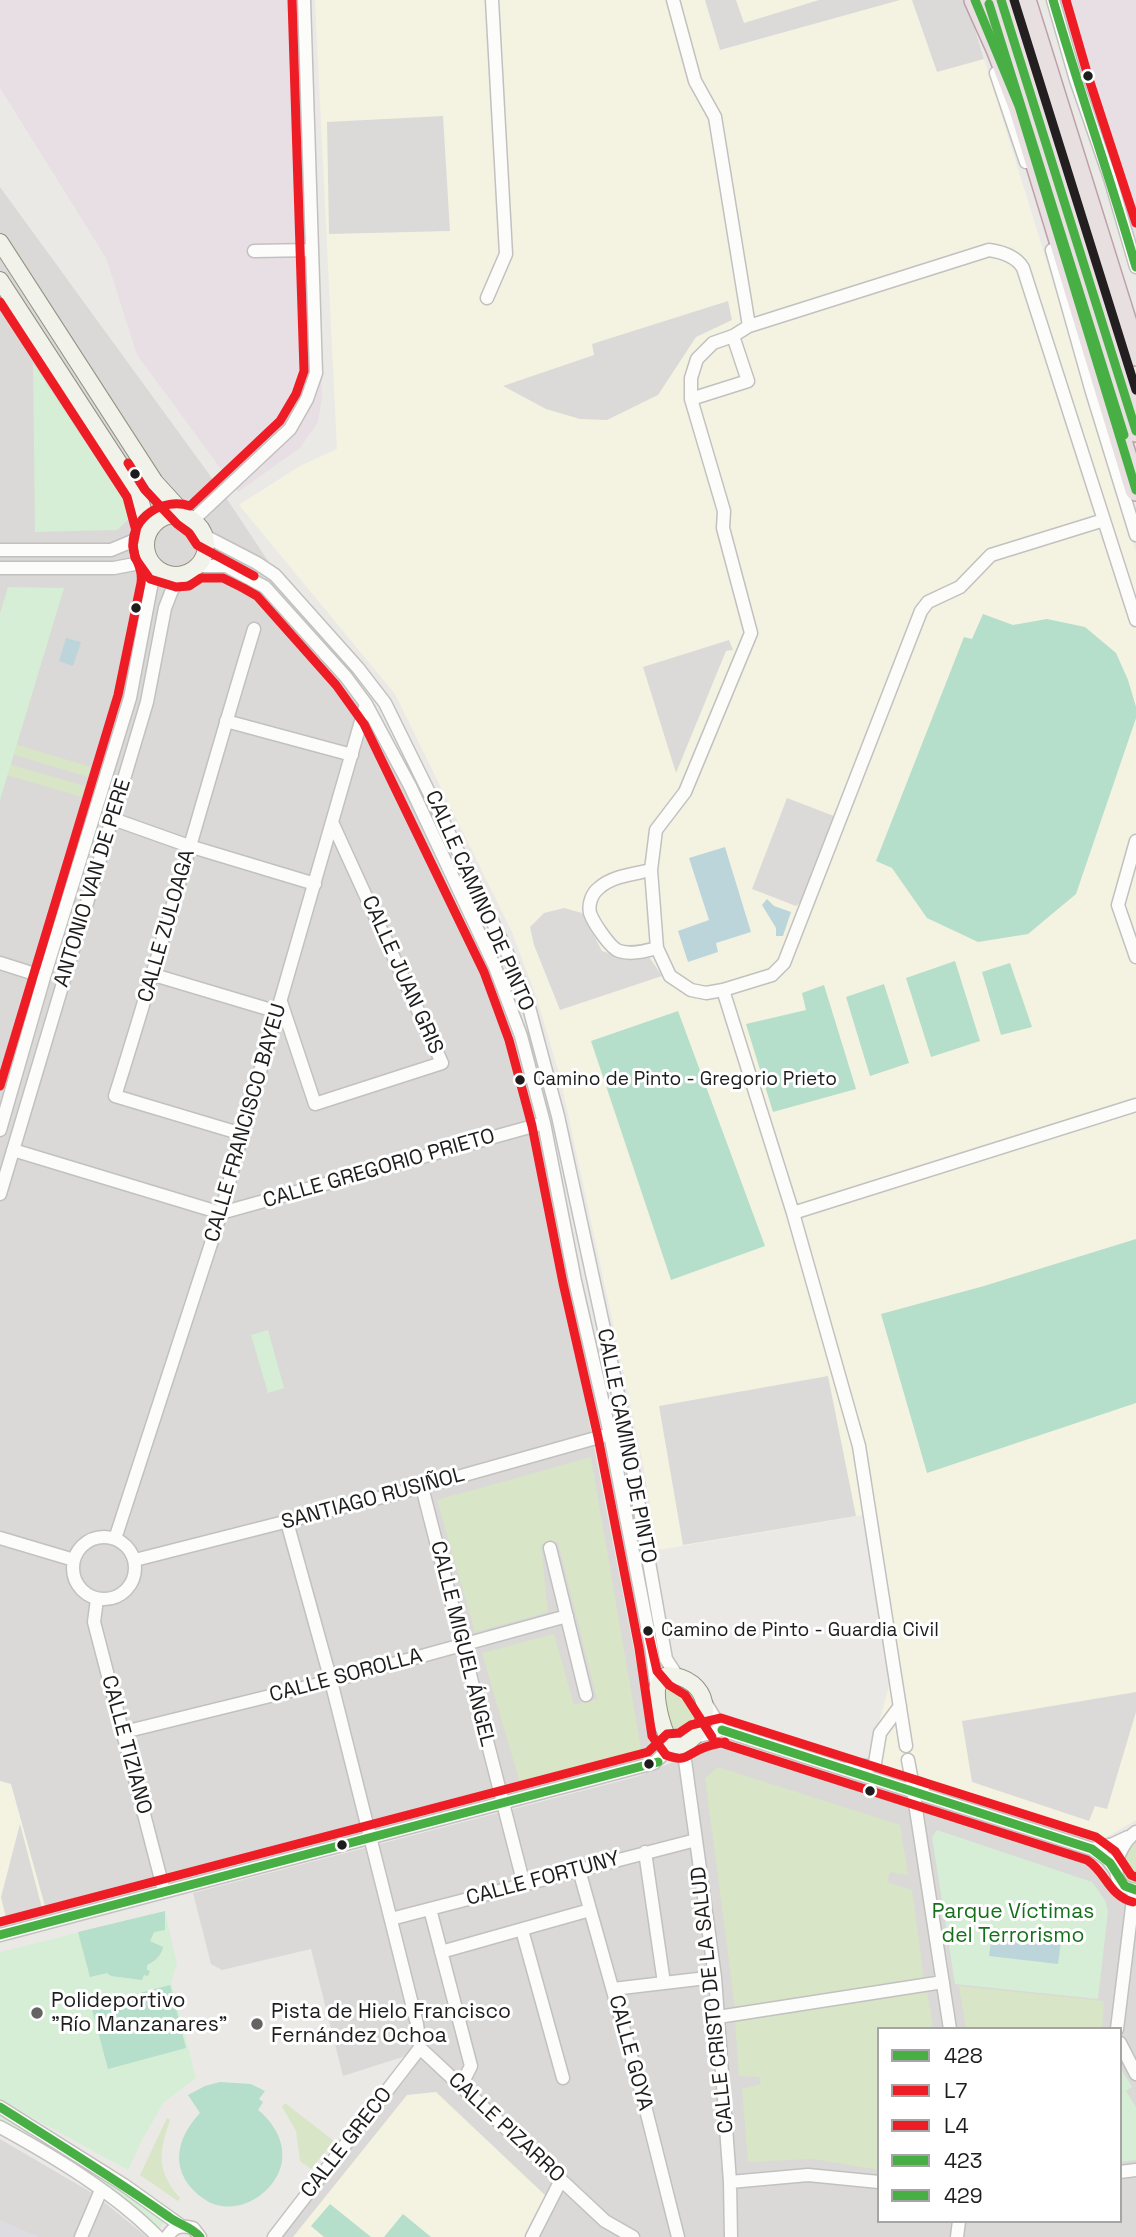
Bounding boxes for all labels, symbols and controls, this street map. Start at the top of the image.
unlabelled marker [1081,69,1095,83]
unlabelled marker [128,467,142,481]
unlabelled marker [129,601,143,615]
street label: ANTONIO VAN DE PERE [49,776,137,990]
street label: CALLE CAMINO DE PINTO [419,787,539,1015]
street label: CALLE ZULOAGA [133,847,201,1005]
street label: CALLE JUAN GRIS [356,892,448,1058]
street label: CALLE FRANCISCO BAYEU [200,1001,292,1245]
place label: Camino de Pinto - Gregorio Prieto [533,1069,837,1091]
marker: Camino de Pinto - Gregorio Prieto [513,1073,527,1087]
street label: CALLE GREGORIO PRIETO [260,1124,498,1214]
street label: CALLE CAMINO DE PINTO [591,1327,661,1565]
street label: SANTIAGO RUSIÑOL [279,1462,467,1536]
street label: CALLE MIGUEL ÁNGEL [424,1539,500,1749]
place label: Camino de Pinto - Guardia Civil [661,1620,939,1642]
marker: Camino de Pinto - Guardia Civil [641,1624,655,1638]
street label: CALLE SOROLLA [267,1643,425,1709]
street label: CALLE TIZIANO [95,1673,157,1817]
unlabelled marker [642,1757,656,1771]
unlabelled marker [863,1784,877,1798]
unlabelled marker [335,1838,349,1852]
street label: CALLE FORTUNY [463,1846,623,1912]
street label: CALLE CRISTO DE LA SALUD [686,1865,740,2135]
park label: Parque Víctimas del Terrorismo [932,1899,1094,1949]
place label: Polideportivo "Río Manzanares" [51,1988,228,2038]
street label: CALLE GOYA [602,1993,658,2113]
place label: Pista de Hielo Francisco Fernández Ochoa [271,1999,511,2049]
marker: Polideportivo "Río Manzanares" [29,2005,45,2021]
marker: Pista de Hielo Francisco Fernández Ochoa [249,2016,265,2032]
legend [877,2027,1122,2223]
text: 428 [944,2042,983,2069]
street label: CALLE PIZARRO [442,2068,570,2188]
text: L7 [944,2077,967,2104]
street label: CALLE GRECO [296,2083,398,2203]
text: L4 [944,2112,969,2139]
text: 423 [944,2147,982,2174]
text: 429 [944,2182,983,2209]

